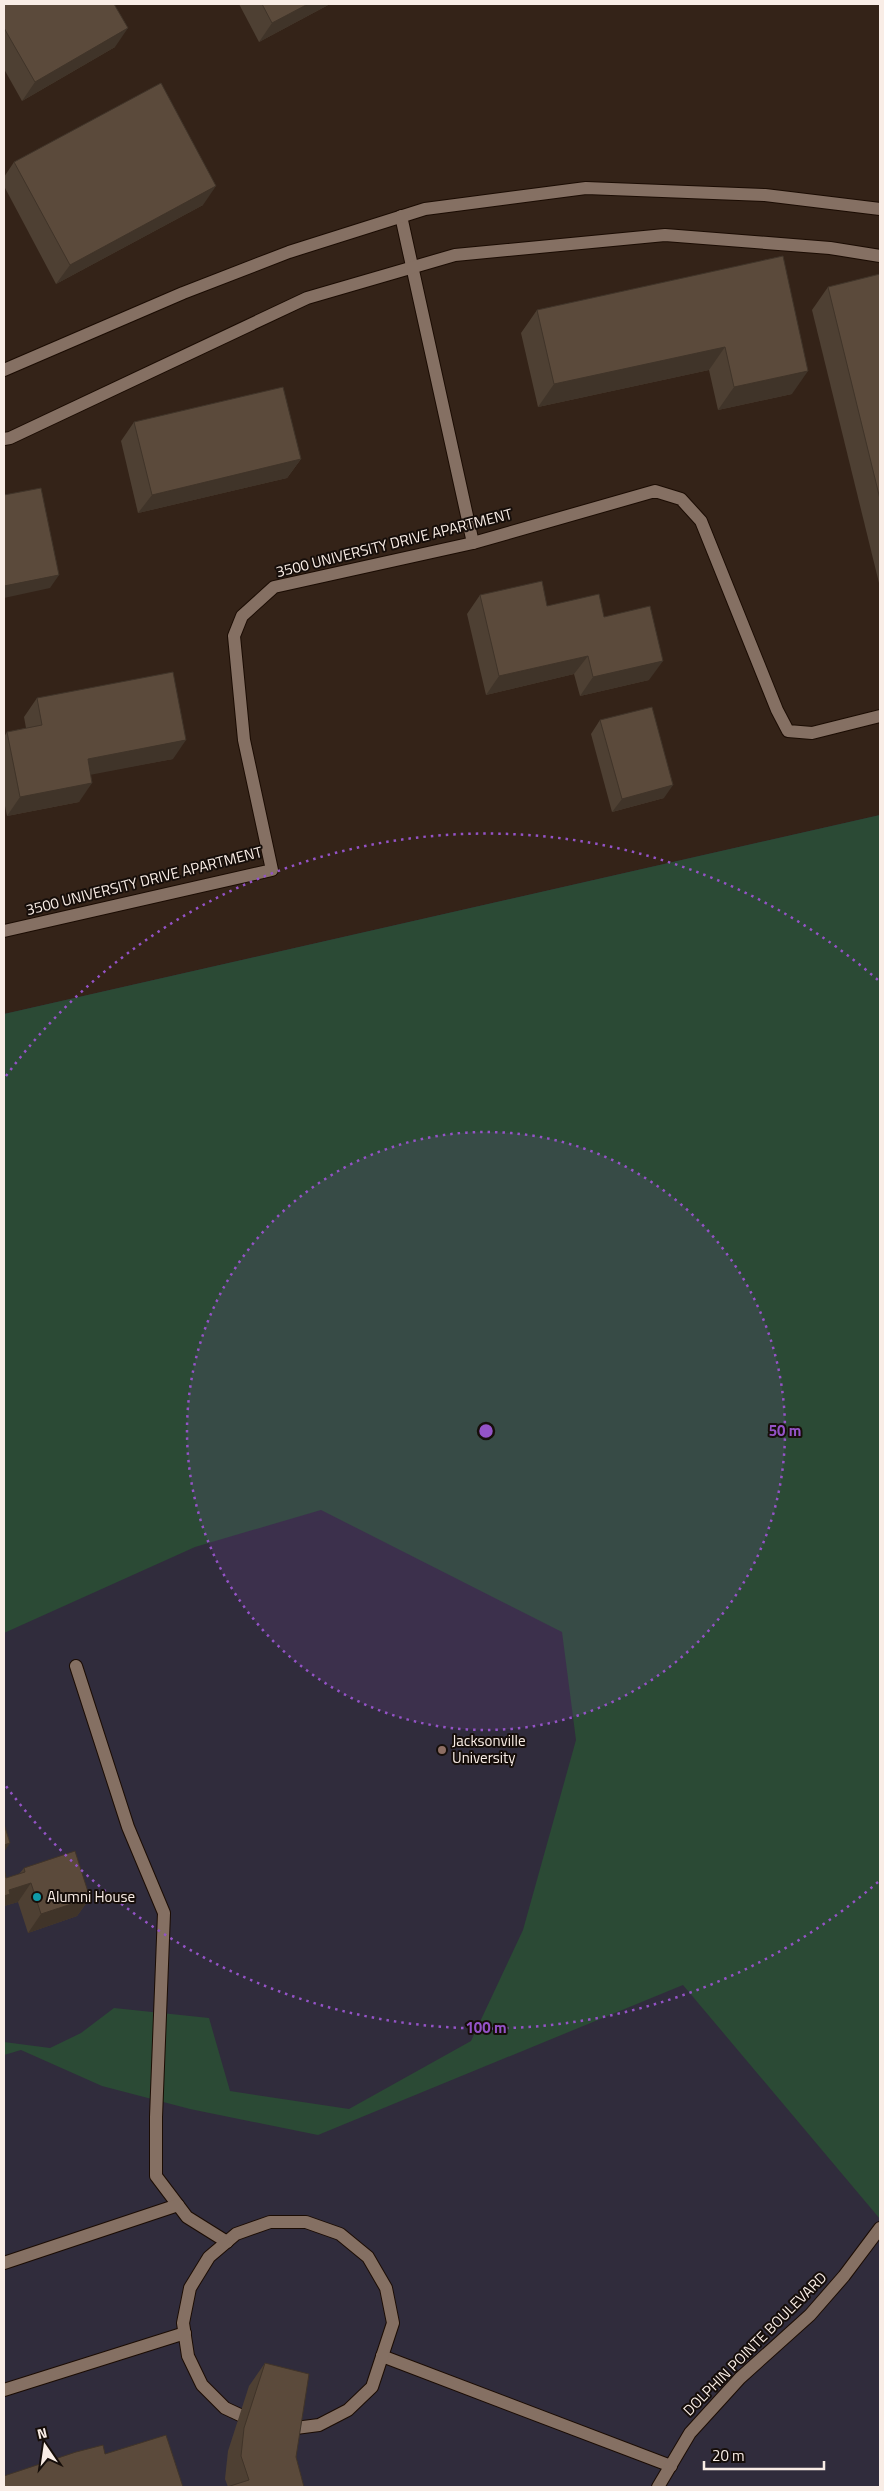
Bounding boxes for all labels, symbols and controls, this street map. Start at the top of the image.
street label: 3500 UNIVERSITY DRIVE APARTMENT [273,502,515,583]
street label: 3500 UNIVERSITY DRIVE APARTMENT [23,840,265,921]
text: 50 m [769,1419,801,1442]
centre of rings [477,1422,495,1440]
place label: Jacksonville University [452,1729,525,1769]
marker: Jacksonville University [436,1744,448,1756]
place label: Alumni House [47,1885,135,1908]
marker: Alumni House [31,1891,43,1903]
text: 100 m [465,2016,507,2039]
street label: DOLPHIN POINTE BOULEVARD [677,2266,832,2421]
north arrow [20,2421,70,2471]
text: N [35,2422,49,2444]
scale bar [704,2438,824,2470]
text: 20 m [712,2444,745,2467]

